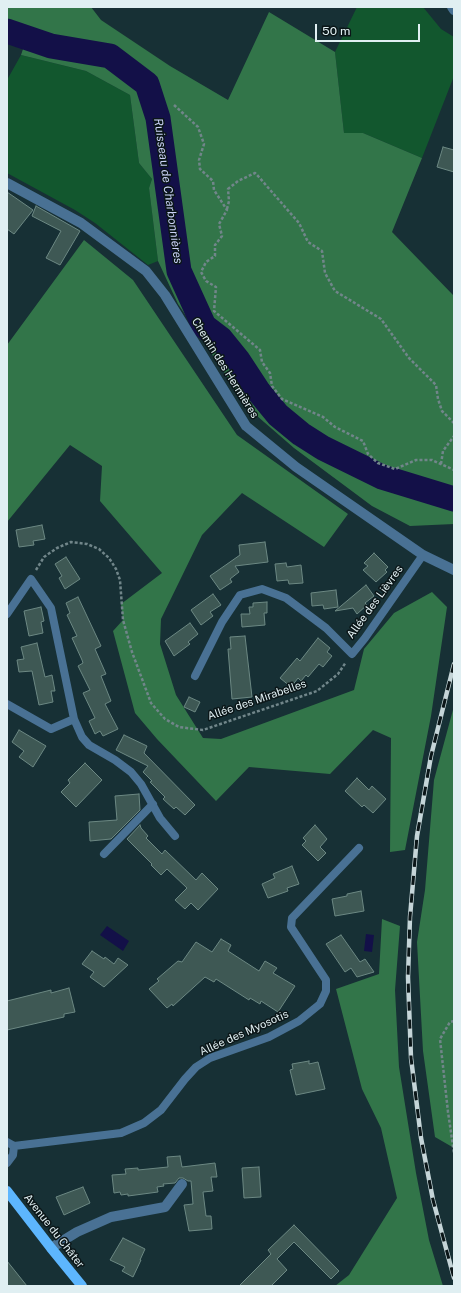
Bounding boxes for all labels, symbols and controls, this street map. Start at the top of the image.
scale bar [317,16,422,42]
text: 50 m [322,24,350,38]
water label: Ruisseau de Charbonnières [151,117,185,265]
street label: Chemin des Hermières [189,315,261,421]
street label: Allée des Lièvres [344,563,406,641]
street label: Allée des Mirabelles [206,677,308,723]
street label: Allée des Myosotis [197,1007,291,1059]
street label: Avenue du Châter [21,1191,87,1271]

